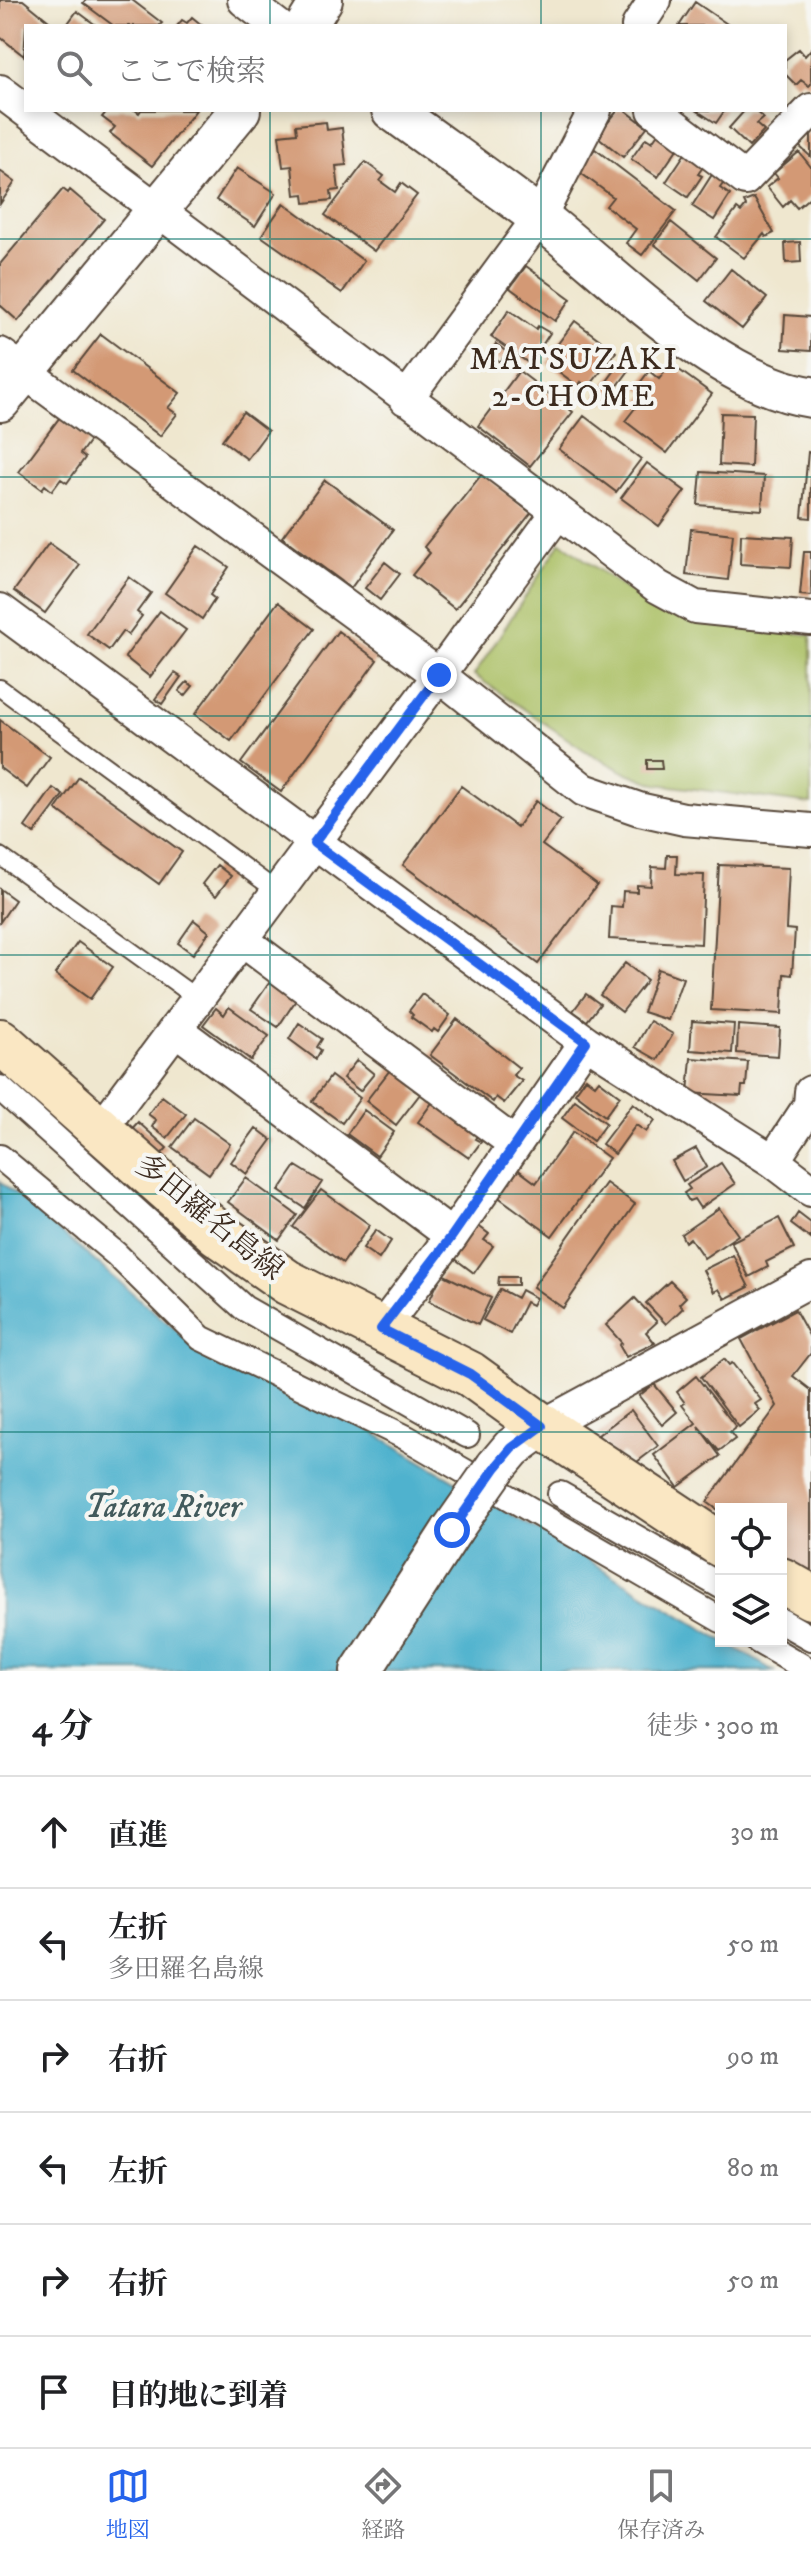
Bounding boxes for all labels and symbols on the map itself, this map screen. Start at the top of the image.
district label: MATSUZAKI 2-CHOME [469,340,679,417]
route end [421,657,457,693]
street label: 多田羅名島線 [127,1147,291,1289]
water label: Tatara River [85,1488,244,1528]
route start [434,1512,470,1548]

